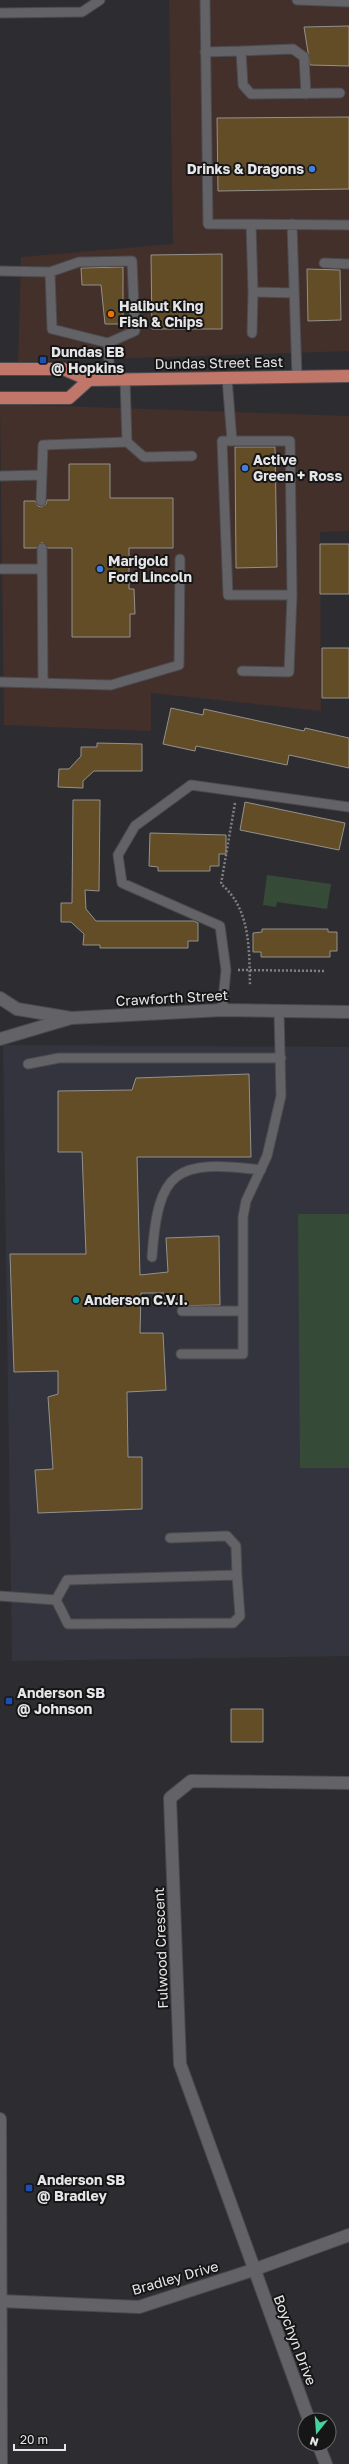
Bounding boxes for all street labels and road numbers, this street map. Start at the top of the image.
street label: Dundas Street East [155,353,283,372]
street label: Crawforth Street [115,986,229,1009]
street label: Fulwood Crescent [150,1887,171,2009]
street label: Bradley Drive [130,2257,220,2298]
street label: Boychyn Drive [270,2292,321,2388]

